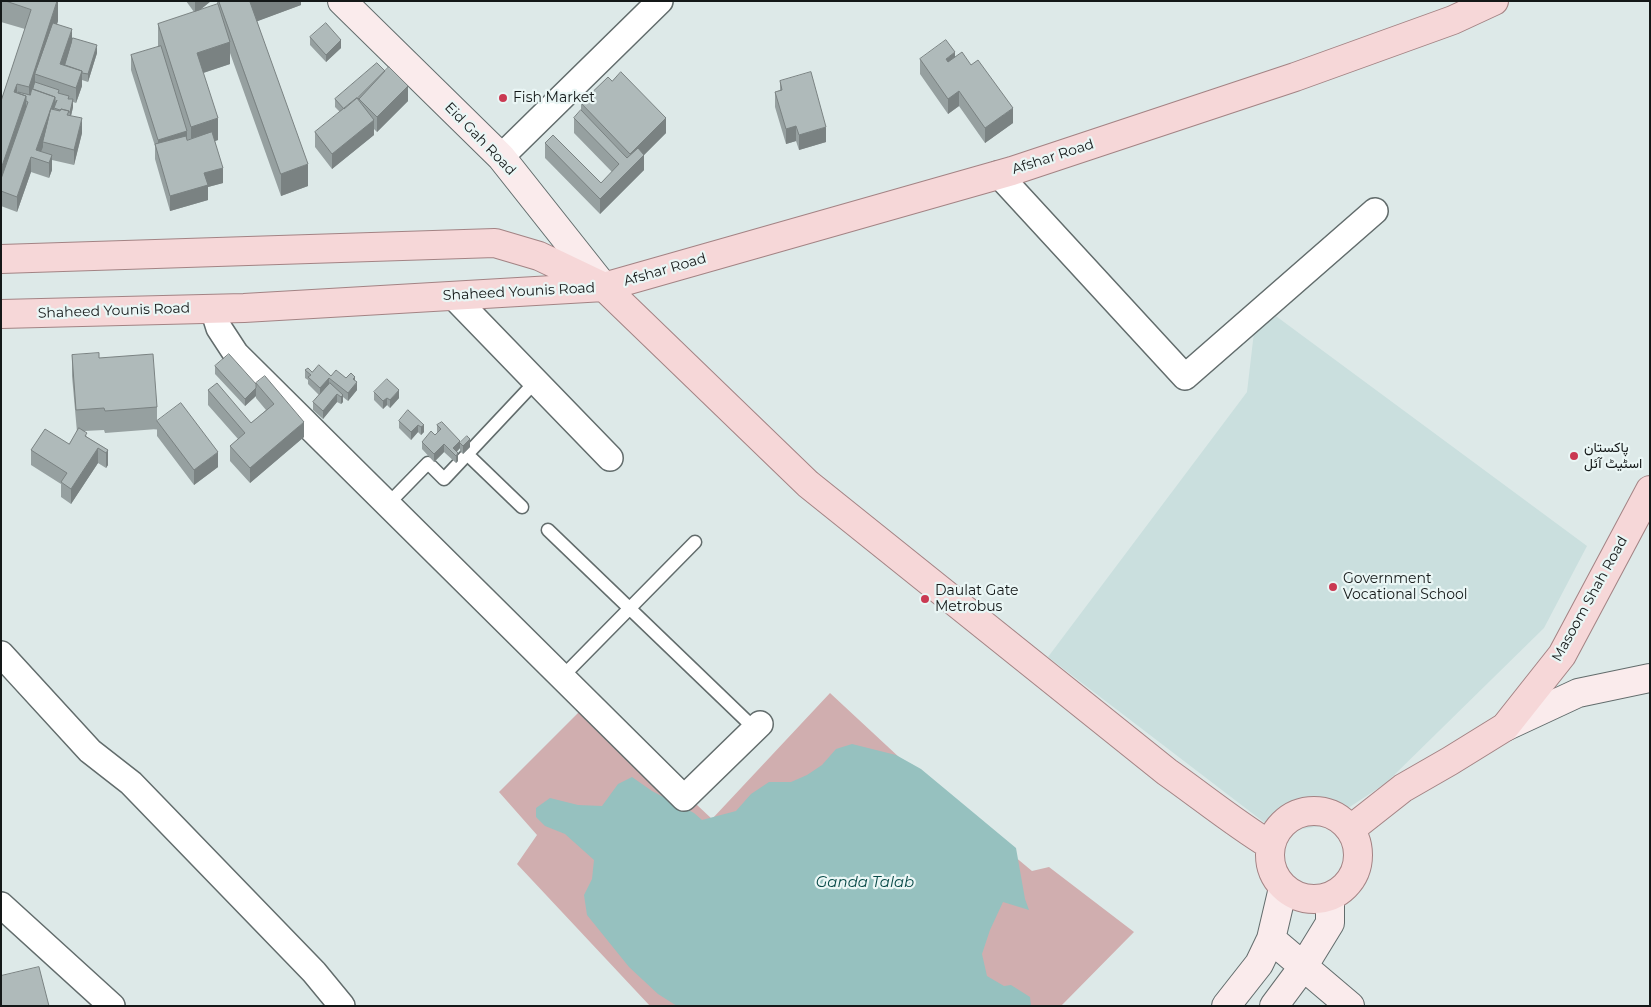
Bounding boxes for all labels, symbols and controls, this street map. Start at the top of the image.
place label: Fish Market [513,90,595,106]
marker: Fish Market [497,92,509,104]
street label: Eid Gah Road [441,99,519,179]
street label: Afshar Road [1010,136,1096,178]
street label: Afshar Road [622,250,708,290]
street label: Shaheed Younis Road [442,280,596,304]
street label: Shaheed Younis Road [38,300,190,322]
place label: پاکستان اسٹیٹ آئل [1584,440,1642,472]
marker: پاکستان اسٹیٹ آئل [1568,450,1580,462]
street label: Masoom Shah Road [1549,533,1631,665]
place label: Government Vocational School [1343,571,1467,604]
marker: Government Vocational School [1327,581,1339,593]
place label: Daulat Gate Metrobus [935,583,1019,616]
marker: Daulat Gate Metrobus [919,593,931,605]
water label: Ganda Talab [816,874,914,892]

